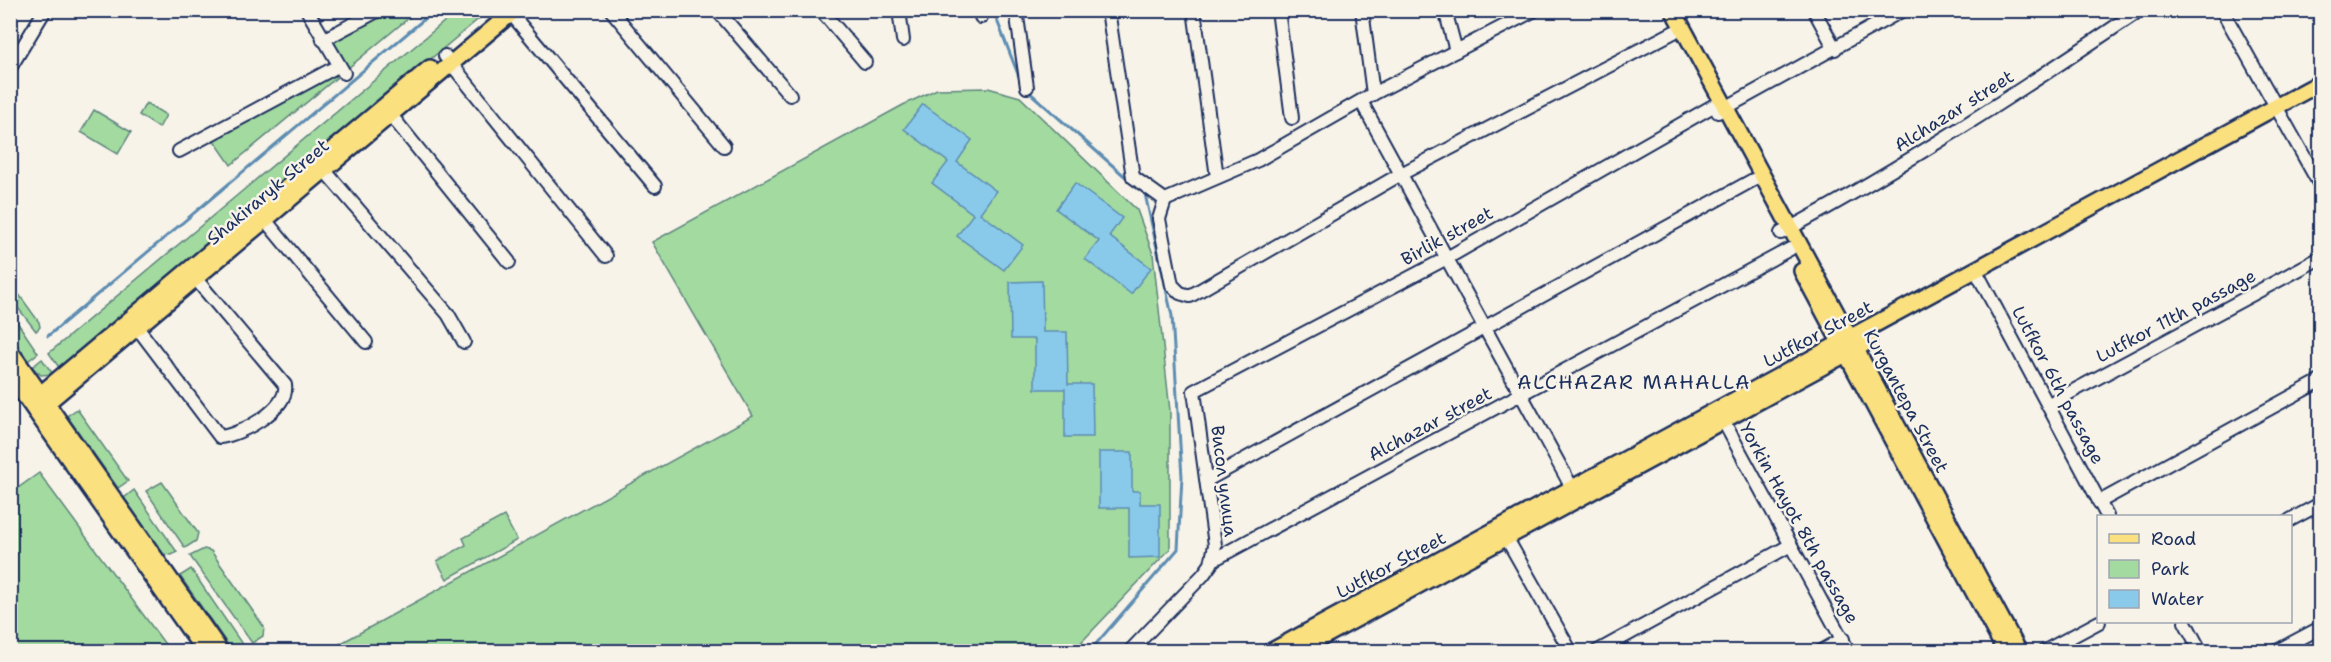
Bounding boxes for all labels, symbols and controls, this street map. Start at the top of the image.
street label: Alchazar street [1890,65,2018,157]
street label: Shakiraryk Street [202,134,334,250]
street label: Birlik street [1397,201,1497,271]
street label: Lutfkor 11th passage [2092,264,2260,368]
street label: Lutfkor Street [1759,295,1877,373]
street label: Lutfkor 6th passage [2006,302,2110,468]
street label: Kurgantepa Street [1858,325,1954,477]
district label: ALCHAZAR MAHALLA [1517,369,1751,395]
street label: Alchazar street [1364,381,1496,467]
street label: Yorkin Hayot 8th passage [1734,418,1864,628]
street label: Висол улица [1205,424,1243,538]
legend [2097,515,2292,623]
street label: Lutfkor Street [1332,526,1450,604]
text: Road [2151,527,2196,551]
text: Park [2151,557,2190,581]
text: Water [2151,587,2204,611]

